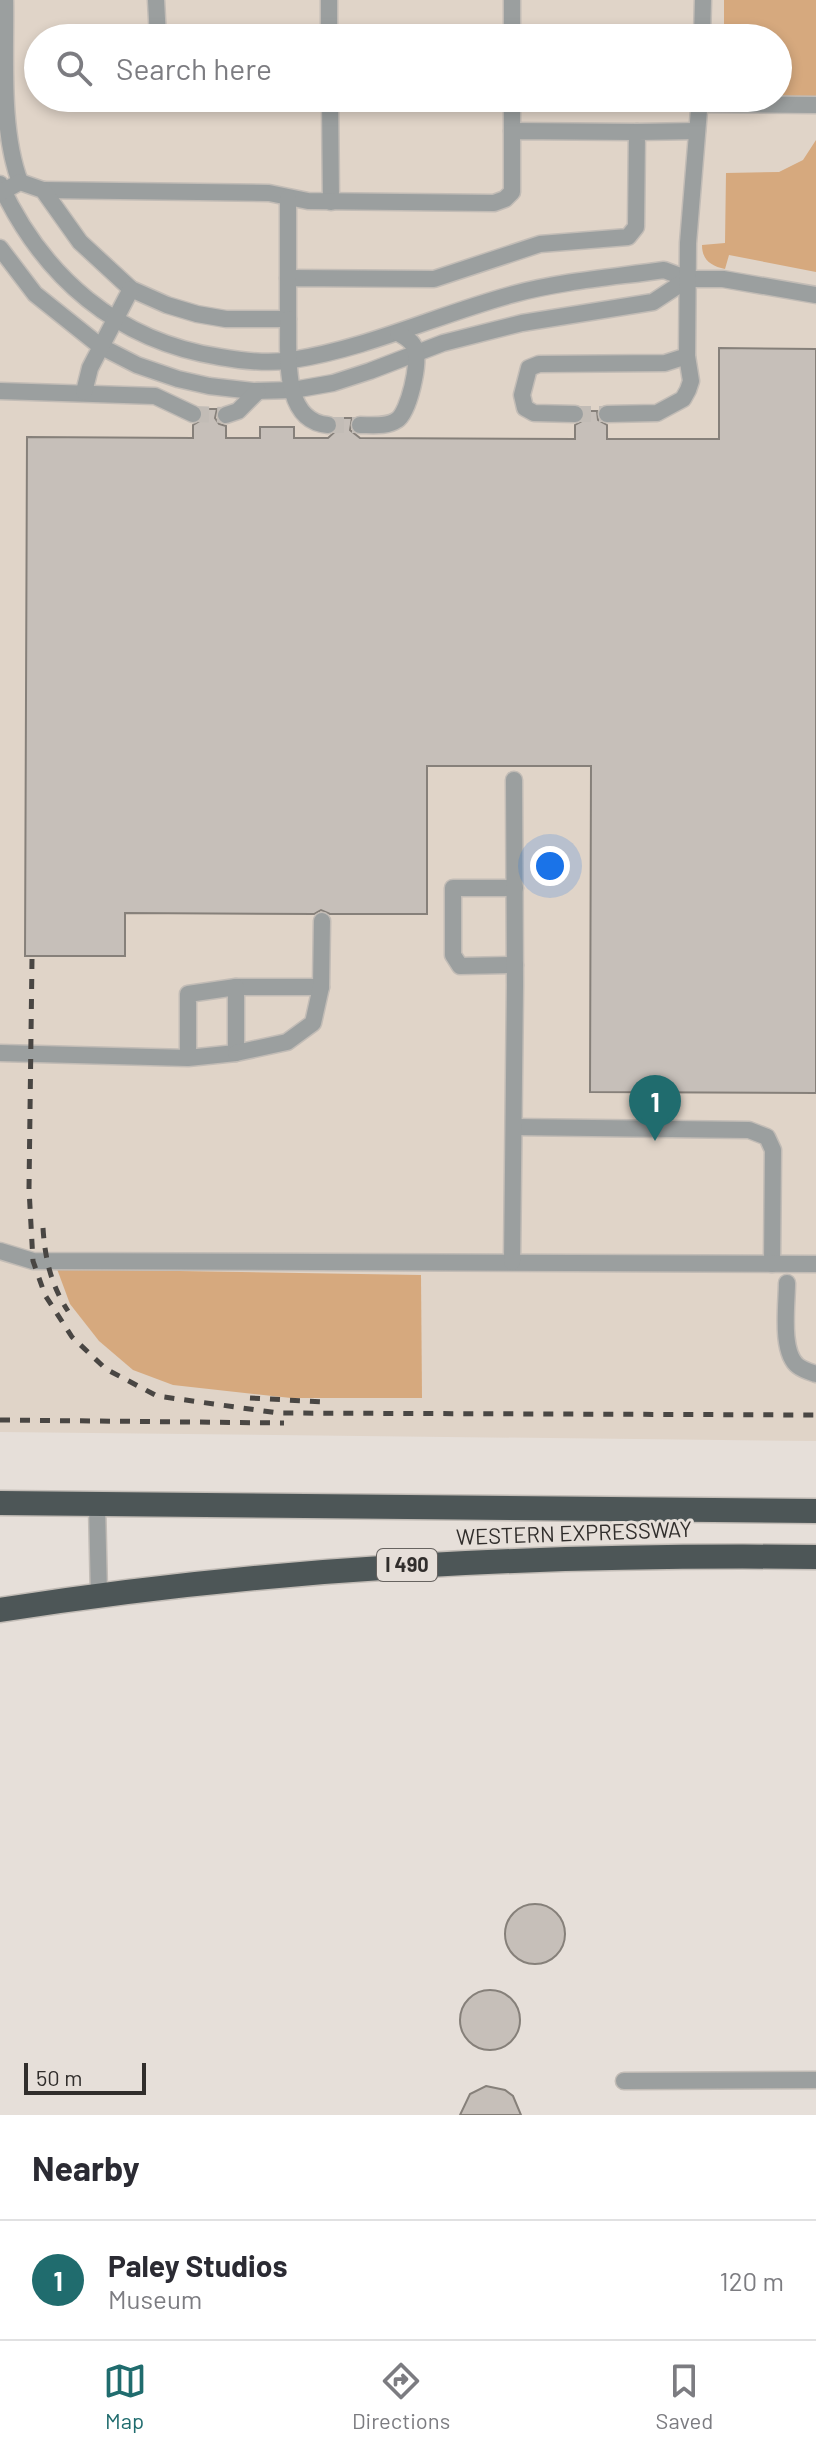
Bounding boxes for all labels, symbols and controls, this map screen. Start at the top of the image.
search box [24,24,792,112]
icon: search [52,46,96,90]
text: Search here [116,50,272,86]
your location [530,846,570,886]
pin: 1 [629,1075,681,1141]
street label: WESTERN EXPRESSWAY [455,1515,692,1549]
road number: I 490 [377,1549,437,1581]
scale bar [24,2059,146,2095]
text: 50 m [36,2064,82,2090]
text: Nearby [32,2147,140,2188]
text: Paley Studios [108,2247,288,2283]
text: 1 [53,2265,63,2296]
text: 120 m [720,2265,784,2296]
text: Museum [108,2283,202,2314]
tab: Map [103,2359,147,2433]
tab: Directions [352,2359,450,2433]
tab: Saved [656,2359,713,2433]

